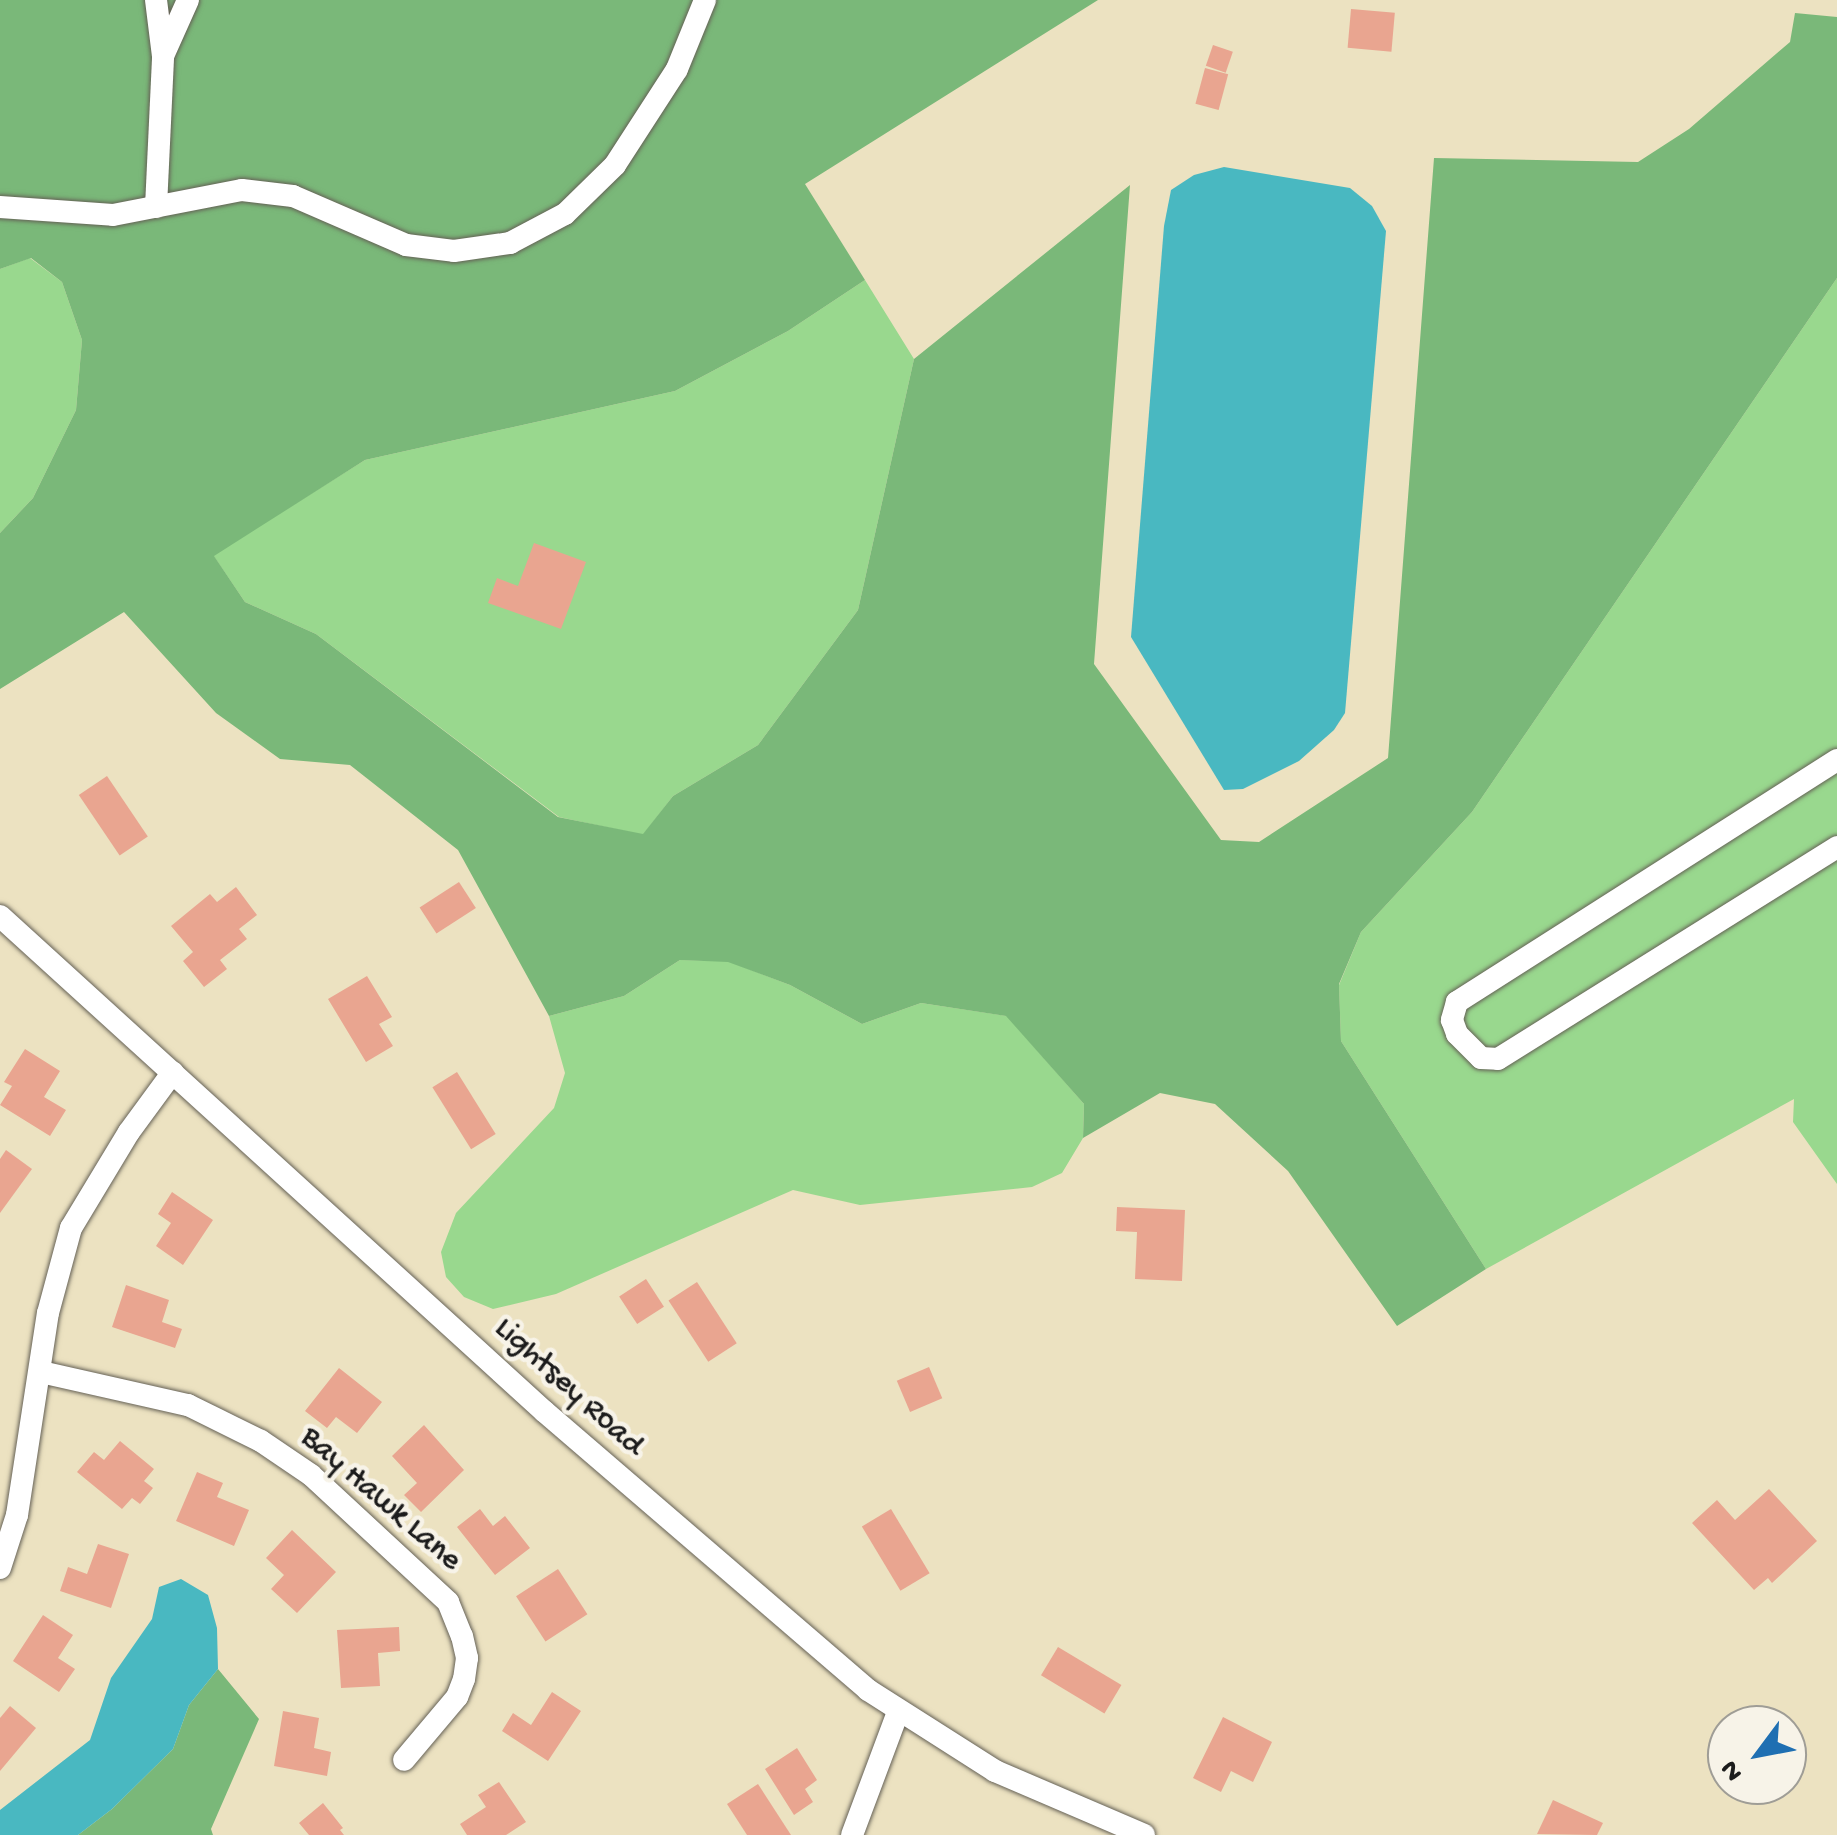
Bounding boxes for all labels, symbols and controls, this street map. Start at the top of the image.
street label: Lightsey Road [485,1311,651,1465]
street label: Bay Hawk Lane [291,1419,469,1581]
north arrow [1707,1705,1807,1805]
text: N [1714,1754,1752,1787]

